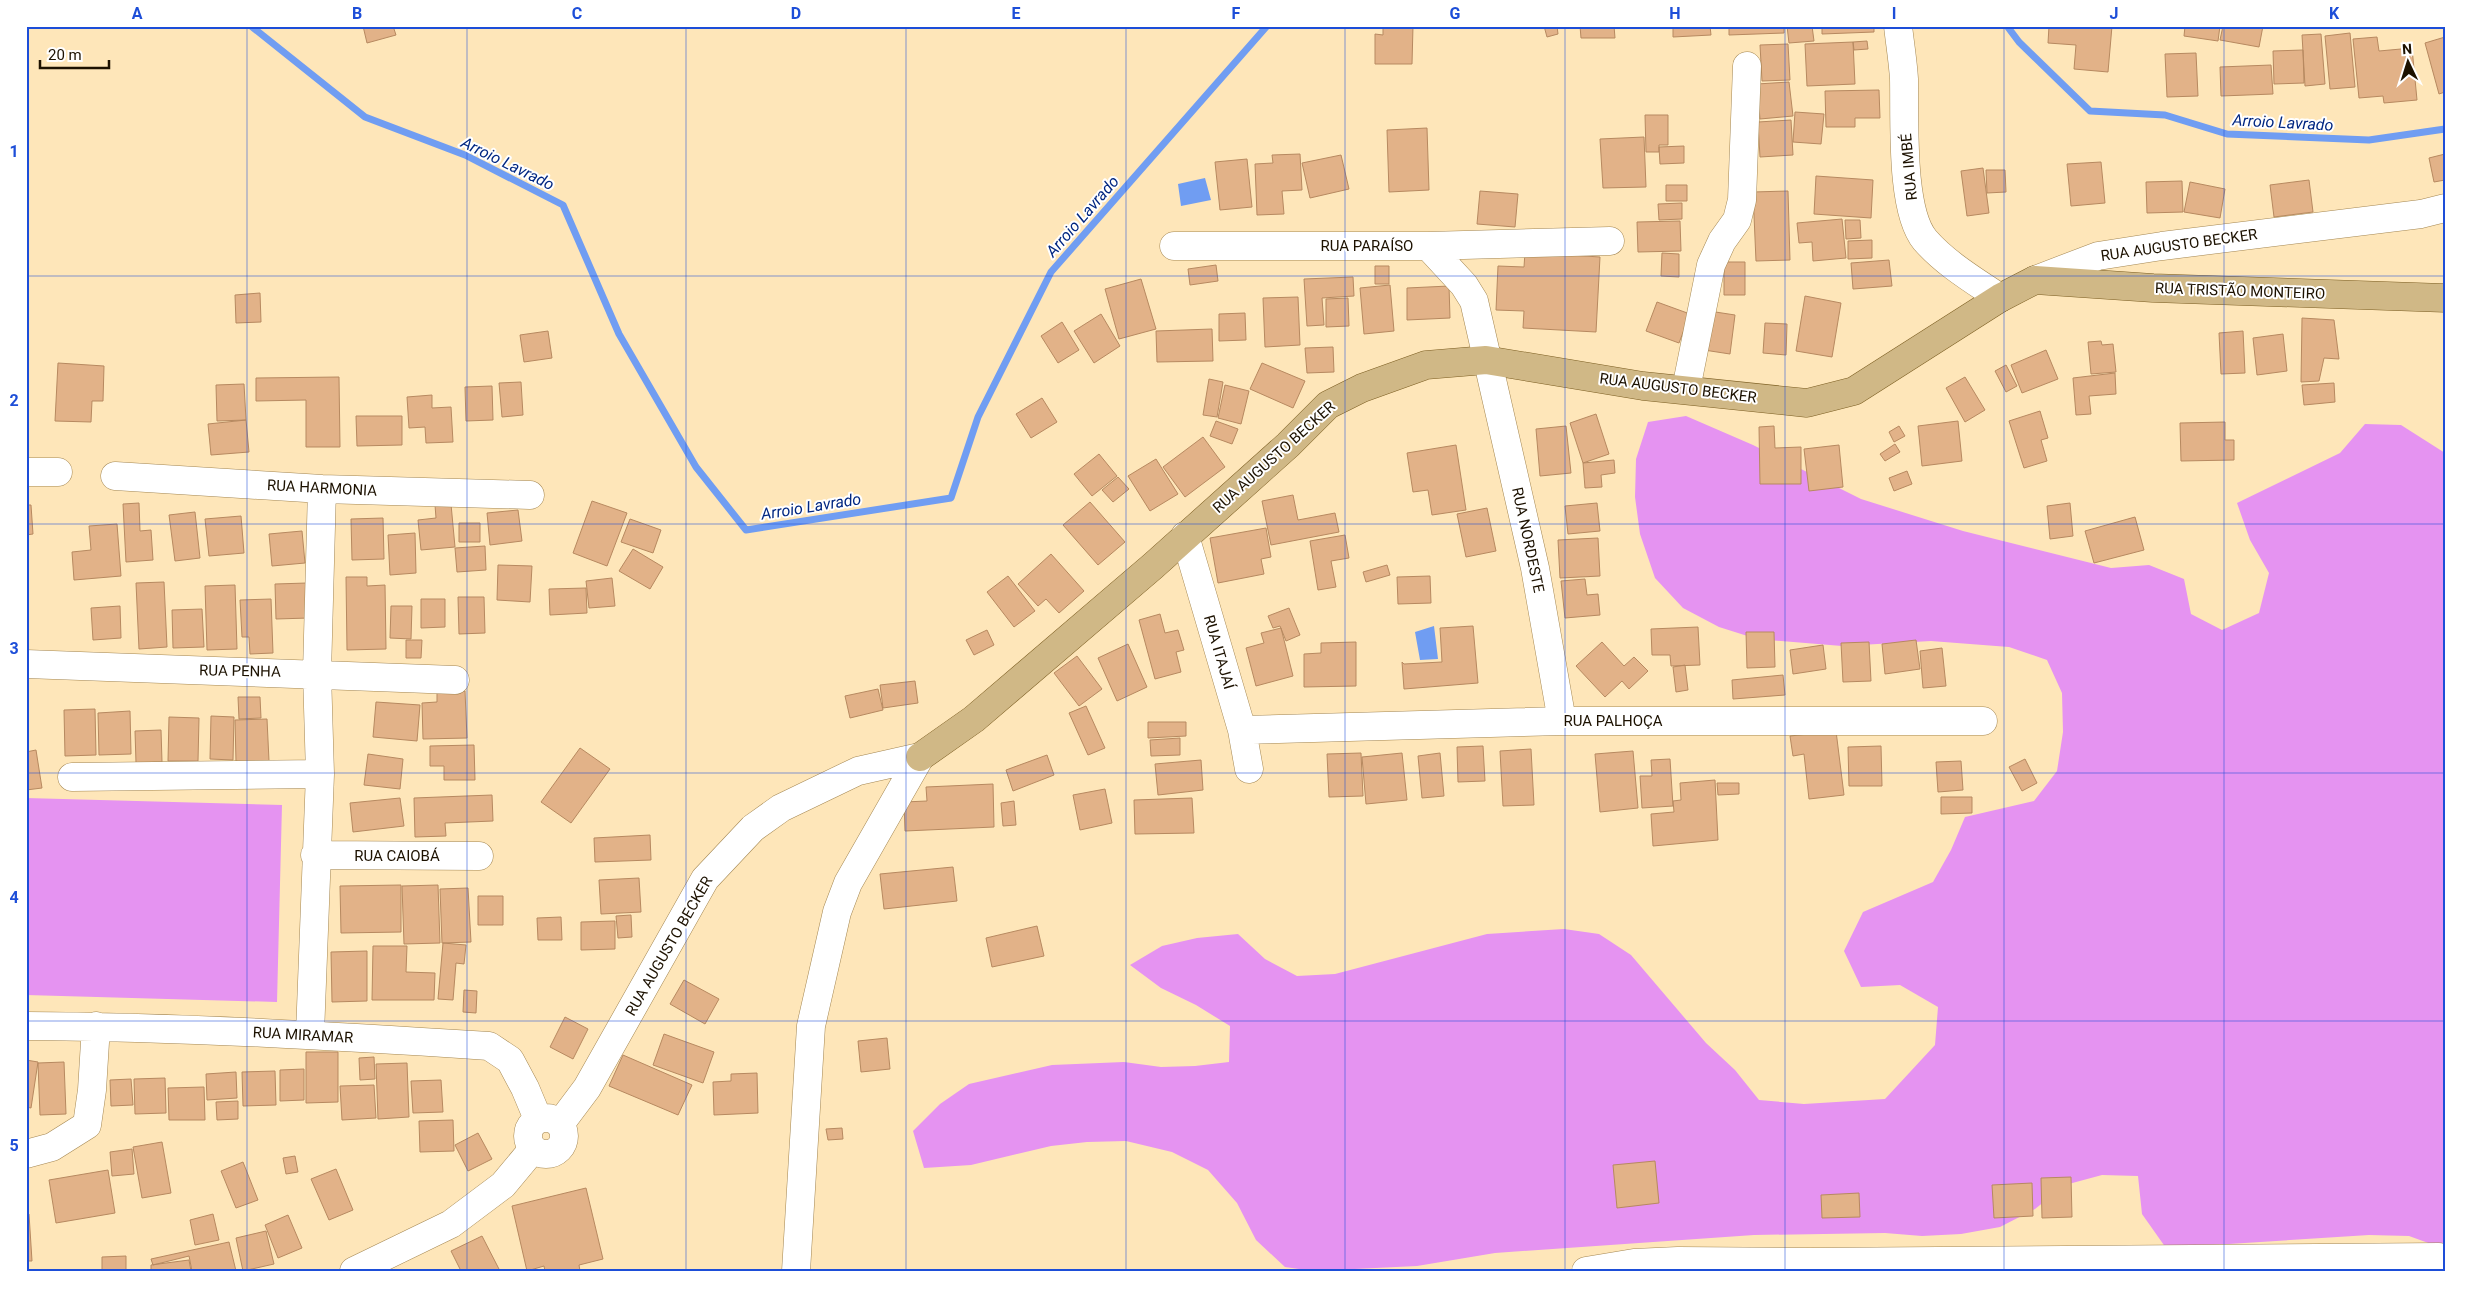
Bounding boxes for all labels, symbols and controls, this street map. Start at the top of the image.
text: A [132,4,143,23]
text: B [352,4,362,23]
text: C [572,4,582,23]
text: D [791,4,801,23]
text: E [1012,4,1021,23]
text: F [1232,4,1241,23]
text: G [1450,4,1461,23]
text: H [1669,4,1681,23]
text: I [1892,4,1896,23]
text: J [2110,4,2118,23]
text: K [2329,4,2340,23]
scale bar [40,38,109,70]
north arrow [2384,38,2434,88]
text: N [2402,41,2413,57]
text: 20 m [48,46,82,64]
water label: Arroio Lavrado [2231,110,2334,135]
water label: Arroio Lavrado [457,132,558,194]
street label: RUA IMBÉ [1897,132,1921,201]
text: 1 [9,142,19,161]
water label: Arroio Lavrado [1041,172,1123,261]
street label: RUA AUGUSTO BECKER [2099,225,2259,265]
street label: RUA PARAÍSO [1321,237,1413,255]
street label: RUA TRISTÃO MONTEIRO [2155,279,2325,303]
street label: RUA AUGUSTO BECKER [1598,369,1758,407]
text: 2 [9,391,19,410]
street label: RUA AUGUSTO BECKER [1209,397,1339,517]
street label: RUA HARMONIA [266,476,378,500]
street label: RUA NORDESTE [1508,486,1548,595]
water label: Arroio Lavrado [759,489,863,524]
street label: RUA ITAJAÍ [1200,613,1238,692]
text: 3 [9,639,19,658]
street label: RUA PENHA [199,661,281,681]
street label: RUA PALHOÇA [1563,712,1663,730]
street label: RUA CAIOBÁ [354,847,440,865]
street label: RUA AUGUSTO BECKER [622,873,716,1019]
text: 4 [9,888,19,907]
street label: RUA MIRAMAR [252,1023,354,1047]
text: 5 [9,1136,19,1155]

